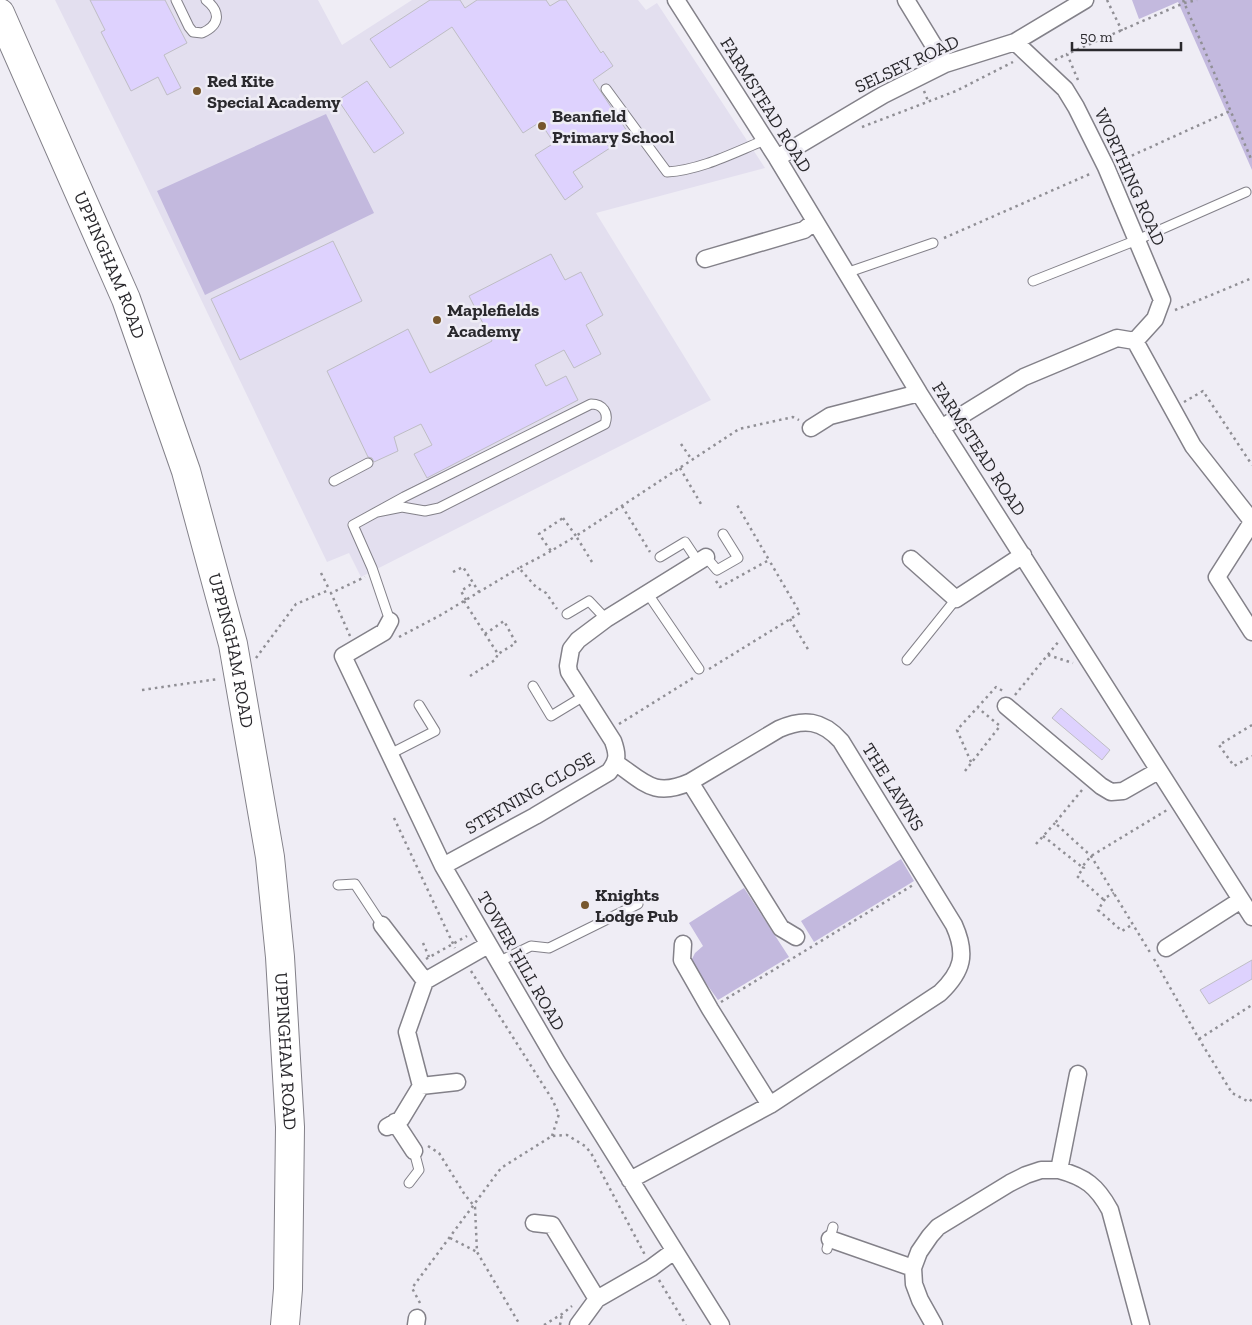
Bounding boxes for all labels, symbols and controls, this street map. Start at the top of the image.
scale bar [1072,20,1181,52]
text: 50 m [1080,28,1113,46]
street label: SELSEY ROAD [851,30,963,98]
street label: FARMSTEAD ROAD [715,33,817,177]
place label: Red Kite Special Academy [207,70,341,113]
marker: Red Kite Special Academy [191,85,203,97]
place label: Beanfield Primary School [552,105,674,148]
street label: WORTHING ROAD [1090,105,1170,249]
marker: Beanfield Primary School [536,120,548,132]
street label: UPPINGHAM ROAD [69,188,150,342]
place label: Maplefields Academy [447,299,539,342]
marker: Maplefields Academy [431,314,443,326]
street label: FARMSTEAD ROAD [927,378,1031,520]
street label: UPPINGHAM ROAD [203,571,258,730]
street label: THE LAWNS [857,739,929,835]
street label: STEYNING CLOSE [461,747,599,839]
place label: Knights Lodge Pub [595,884,678,927]
street label: TOWER HILL ROAD [472,888,570,1034]
marker: Knights Lodge Pub [579,899,591,911]
street label: UPPINGHAM ROAD [270,972,301,1131]

